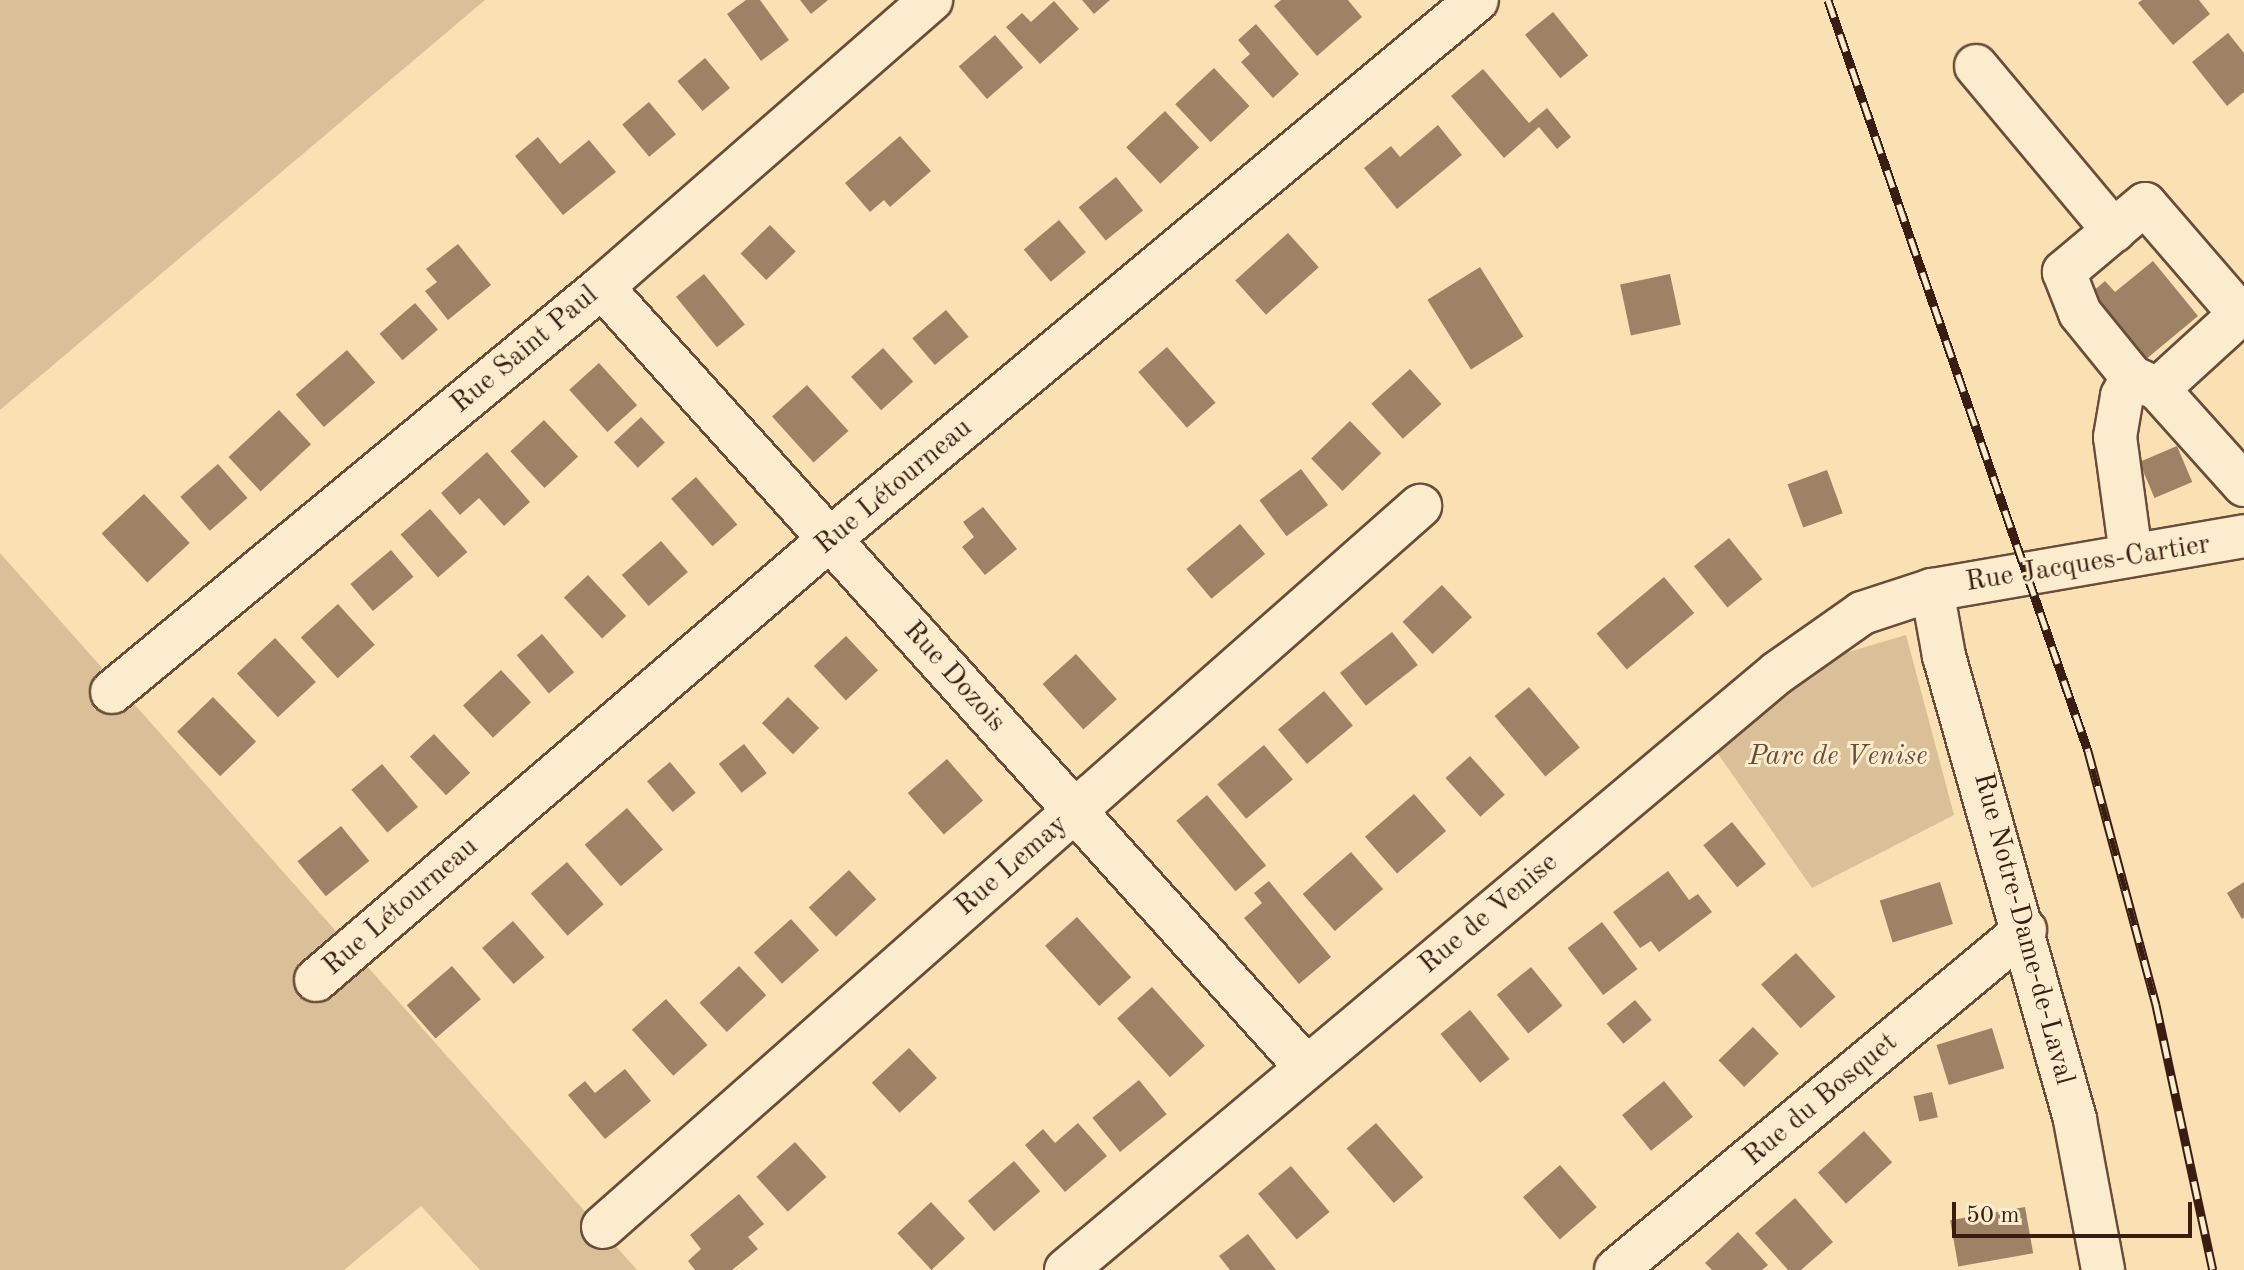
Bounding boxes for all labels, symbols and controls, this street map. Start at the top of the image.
street label: Rue Saint Paul [445,279,605,421]
street label: Rue Létourneau [809,412,979,562]
street label: Rue Jacques-Cartier [1963,528,2213,600]
street label: Rue Dozois [896,615,1012,739]
park label: Parc de Venise [1748,740,1928,774]
street label: Rue Notre-Dame-de-Laval [1965,769,2081,1089]
street label: Rue Lemay [949,808,1075,924]
street label: Rue Létourneau [317,831,485,983]
street label: Rue de Venise [1413,846,1565,982]
street label: Rue du Bosquet [1737,1026,1905,1174]
scale bar [1956,1186,2196,1236]
text: 50 m [1966,1204,2020,1228]

